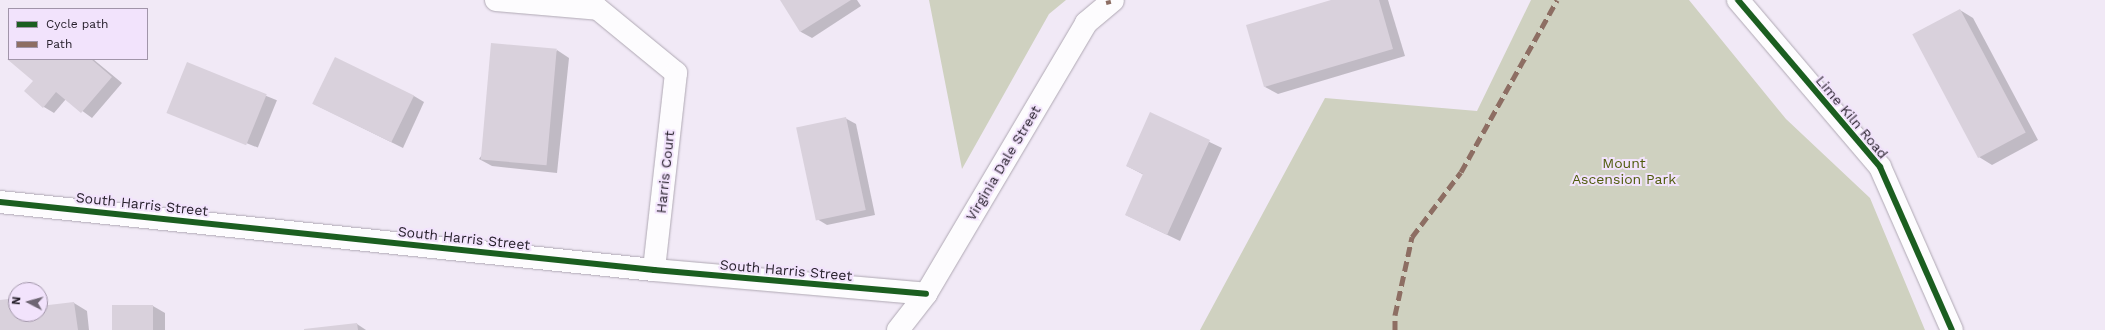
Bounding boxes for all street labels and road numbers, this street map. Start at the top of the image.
street label: Lime Kiln Road [1812,72,1892,162]
street label: Virginia Dale Street [962,102,1044,224]
street label: Harris Court [652,130,678,214]
street label: South Harris Street [75,189,209,219]
street label: South Harris Street [397,223,531,253]
street label: South Harris Street [719,256,853,284]

